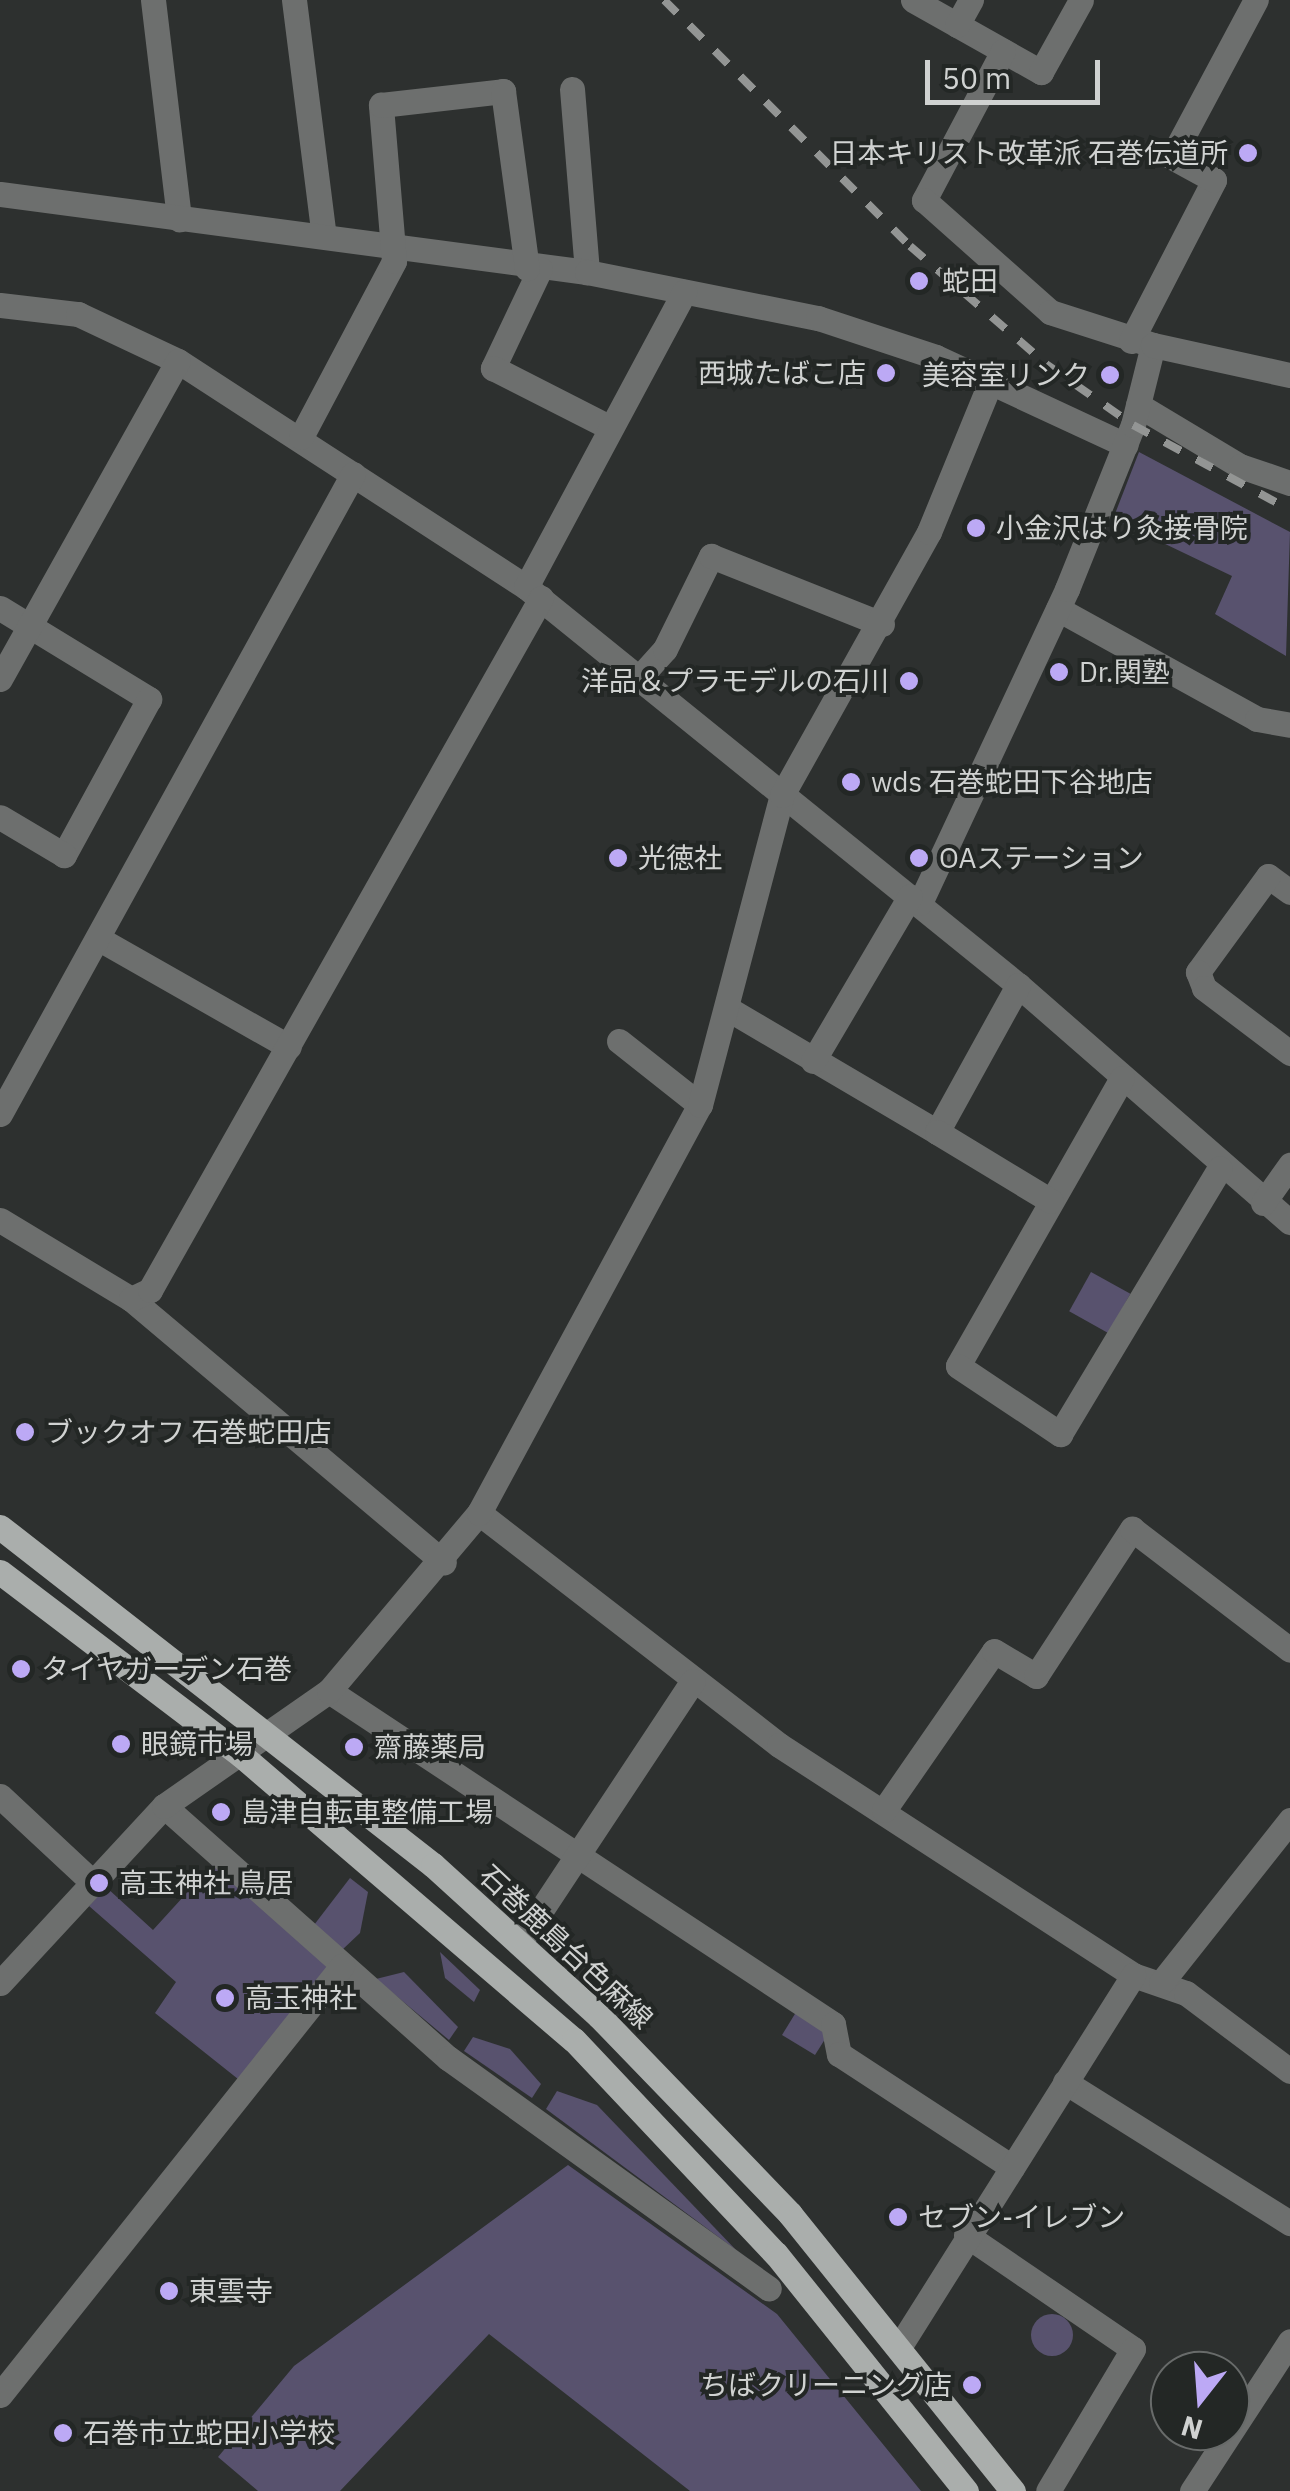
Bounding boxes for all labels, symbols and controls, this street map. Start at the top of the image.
scale bar [930,40,1105,102]
text: 50 m [942,58,1011,97]
place label: 日本キリスト改革派 石巻伝道所 [829,136,1228,170]
marker: 日本キリスト改革派 石巻伝道所 [1237,142,1259,164]
place label: 蛇田 [942,264,998,298]
marker: 蛇田 [906,268,932,294]
place label: 西城たばこ店 [698,356,866,390]
place label: 美容室リンク [922,358,1090,392]
marker: 西城たばこ店 [875,362,897,384]
marker: 美容室リンク [1099,364,1121,386]
place label: 小金沢はり灸接骨院 [996,511,1248,545]
marker: 小金沢はり灸接骨院 [965,517,987,539]
place label: Dr.関塾 [1079,655,1169,689]
marker: Dr.関塾 [1048,661,1070,683]
place label: 洋品＆プラモデルの石川 [581,664,889,698]
marker: 洋品＆プラモデルの石川 [898,670,920,692]
place label: wds 石巻蛇田下谷地店 [871,765,1153,799]
marker: wds 石巻蛇田下谷地店 [840,771,862,793]
place label: 光徳社 [638,841,722,875]
place label: OAステーション [939,841,1144,875]
marker: 光徳社 [607,847,629,869]
marker: OAステーション [908,847,930,869]
place label: ブックオフ 石巻蛇田店 [45,1415,332,1449]
marker: ブックオフ 石巻蛇田店 [14,1421,36,1443]
place label: タイヤガーデン石巻 [41,1652,293,1686]
marker: タイヤガーデン石巻 [10,1658,32,1680]
place label: 眼鏡市場 [141,1727,253,1761]
place label: 齋藤薬局 [374,1730,486,1764]
marker: 眼鏡市場 [110,1733,132,1755]
marker: 齋藤薬局 [343,1736,365,1758]
place label: 島津自転車整備工場 [241,1795,493,1829]
marker: 島津自転車整備工場 [210,1801,232,1823]
street label: 石巻鹿島台色麻線 [473,1858,659,2036]
place label: 高玉神社 鳥居 [119,1866,294,1900]
marker: 高玉神社 鳥居 [88,1872,110,1894]
place label: 高玉神社 [245,1981,357,2015]
marker: 高玉神社 [214,1987,236,2009]
place label: セブン-イレブン [918,2200,1125,2234]
marker: セブン-イレブン [887,2206,909,2228]
place label: 東雲寺 [189,2274,273,2308]
marker: 東雲寺 [158,2280,180,2302]
north arrow [1150,2351,1250,2451]
place label: ちばクリーニング店 [700,2368,952,2402]
marker: ちばクリーニング店 [961,2374,983,2396]
text: N [1177,2408,1207,2449]
place label: 石巻市立蛇田小学校 [83,2416,335,2450]
marker: 石巻市立蛇田小学校 [52,2422,74,2444]

